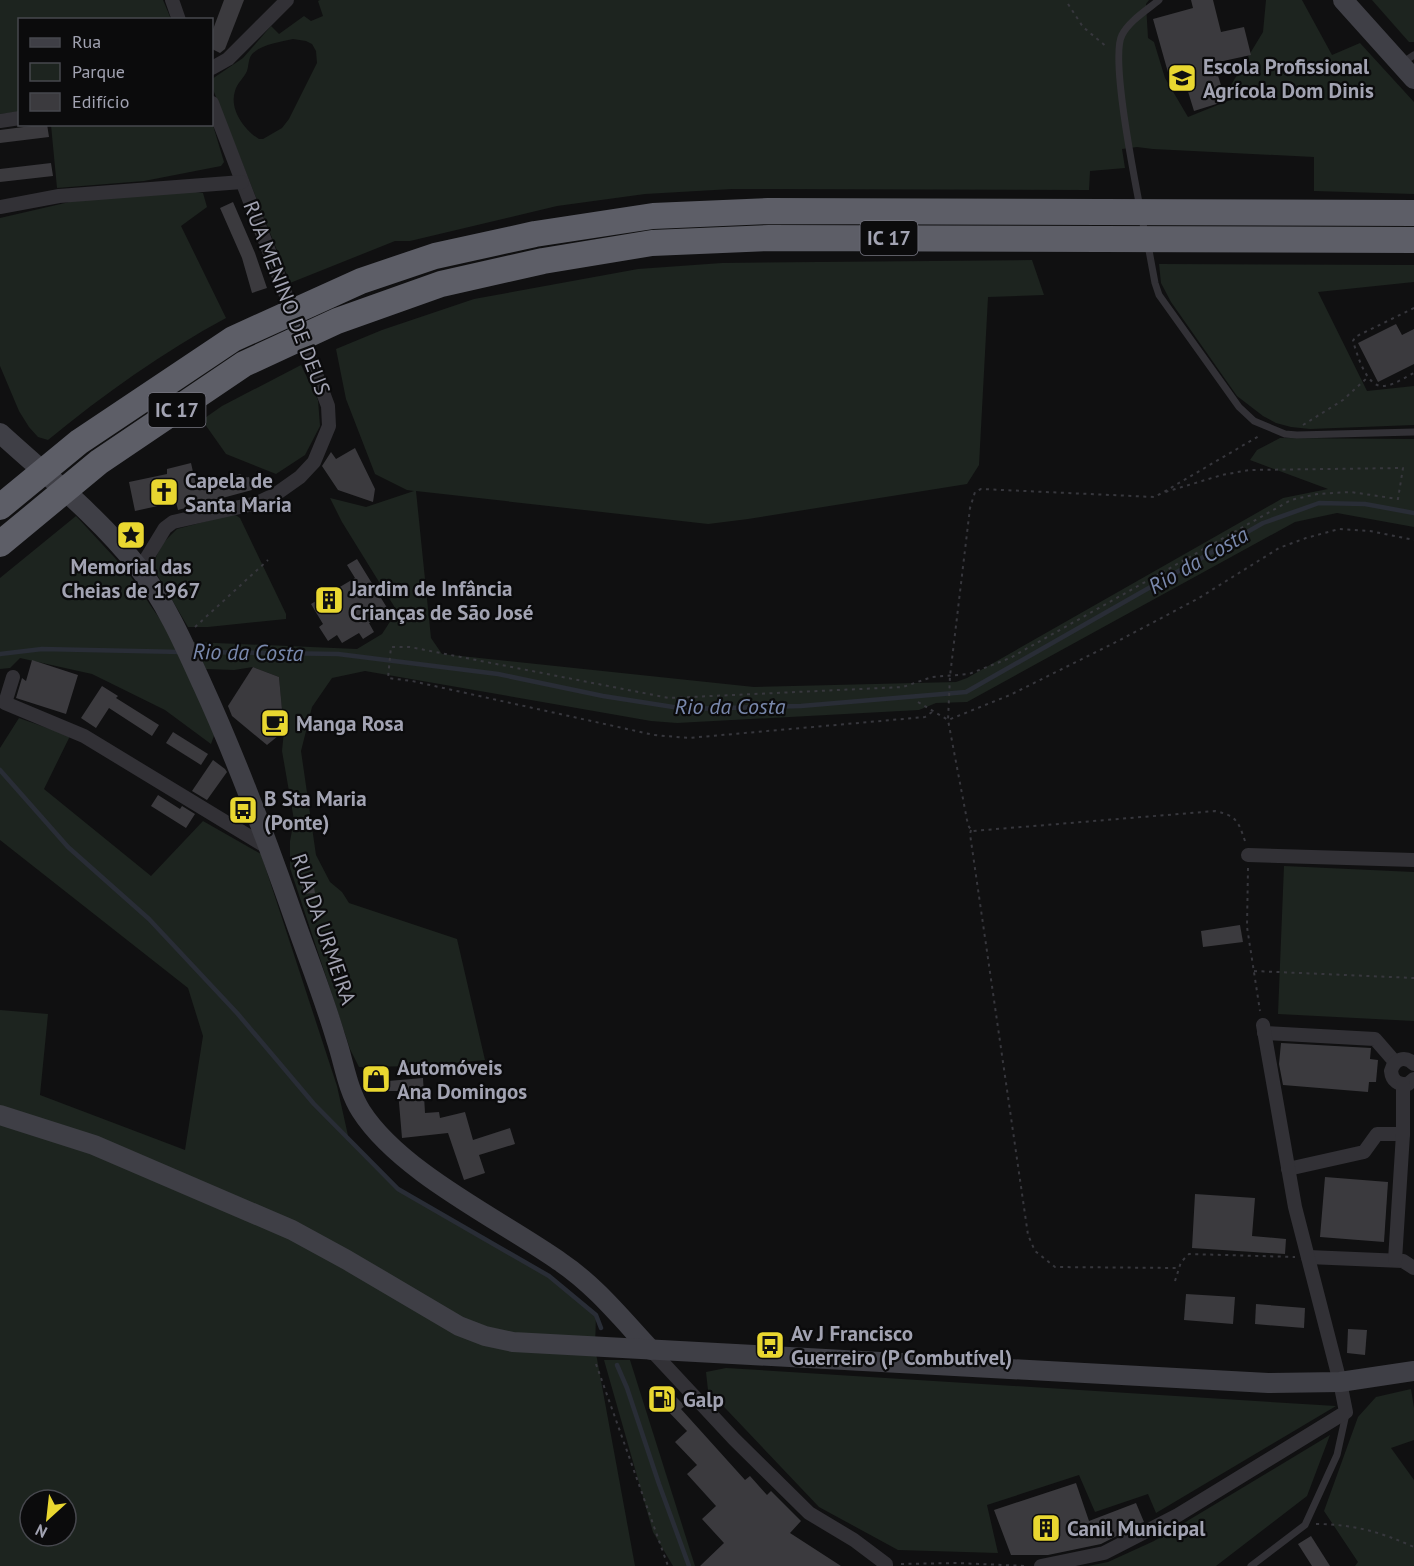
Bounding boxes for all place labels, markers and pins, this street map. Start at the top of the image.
place label: Escola Profissional Agrícola Dom Dinis [1203,53,1374,104]
school or university icon: Escola Profissional Agrícola Dom Dinis [1166,62,1198,94]
place label: Capela de Santa Maria [185,467,292,518]
church icon: Capela de Santa Maria [148,476,180,508]
place icon: Memorial das Cheias de 1967 [115,519,147,551]
place label: Memorial das Cheias de 1967 [61,553,201,604]
place label: Jardim de Infância Crianças de São José [349,575,533,626]
building icon: Jardim de Infância Crianças de São José [313,584,345,616]
cafe icon: Manga Rosa [259,707,291,739]
place label: Manga Rosa [296,710,404,737]
place label: B Sta Maria (Ponte) [264,785,367,836]
bus stop icon: B Sta Maria (Ponte) [227,794,259,826]
place label: Automóveis Ana Domingos [397,1054,527,1105]
shop icon: Automóveis Ana Domingos [360,1063,392,1095]
place label: Av J Francisco Guerreiro (P Combutível) [791,1320,1012,1371]
bus stop icon: Av J Francisco Guerreiro (P Combutível) [754,1329,786,1361]
fuel station icon: Galp [646,1383,678,1415]
place label: Galp [683,1386,724,1413]
building icon: Canil Municipal [1030,1512,1062,1544]
place label: Canil Municipal [1067,1515,1206,1542]

